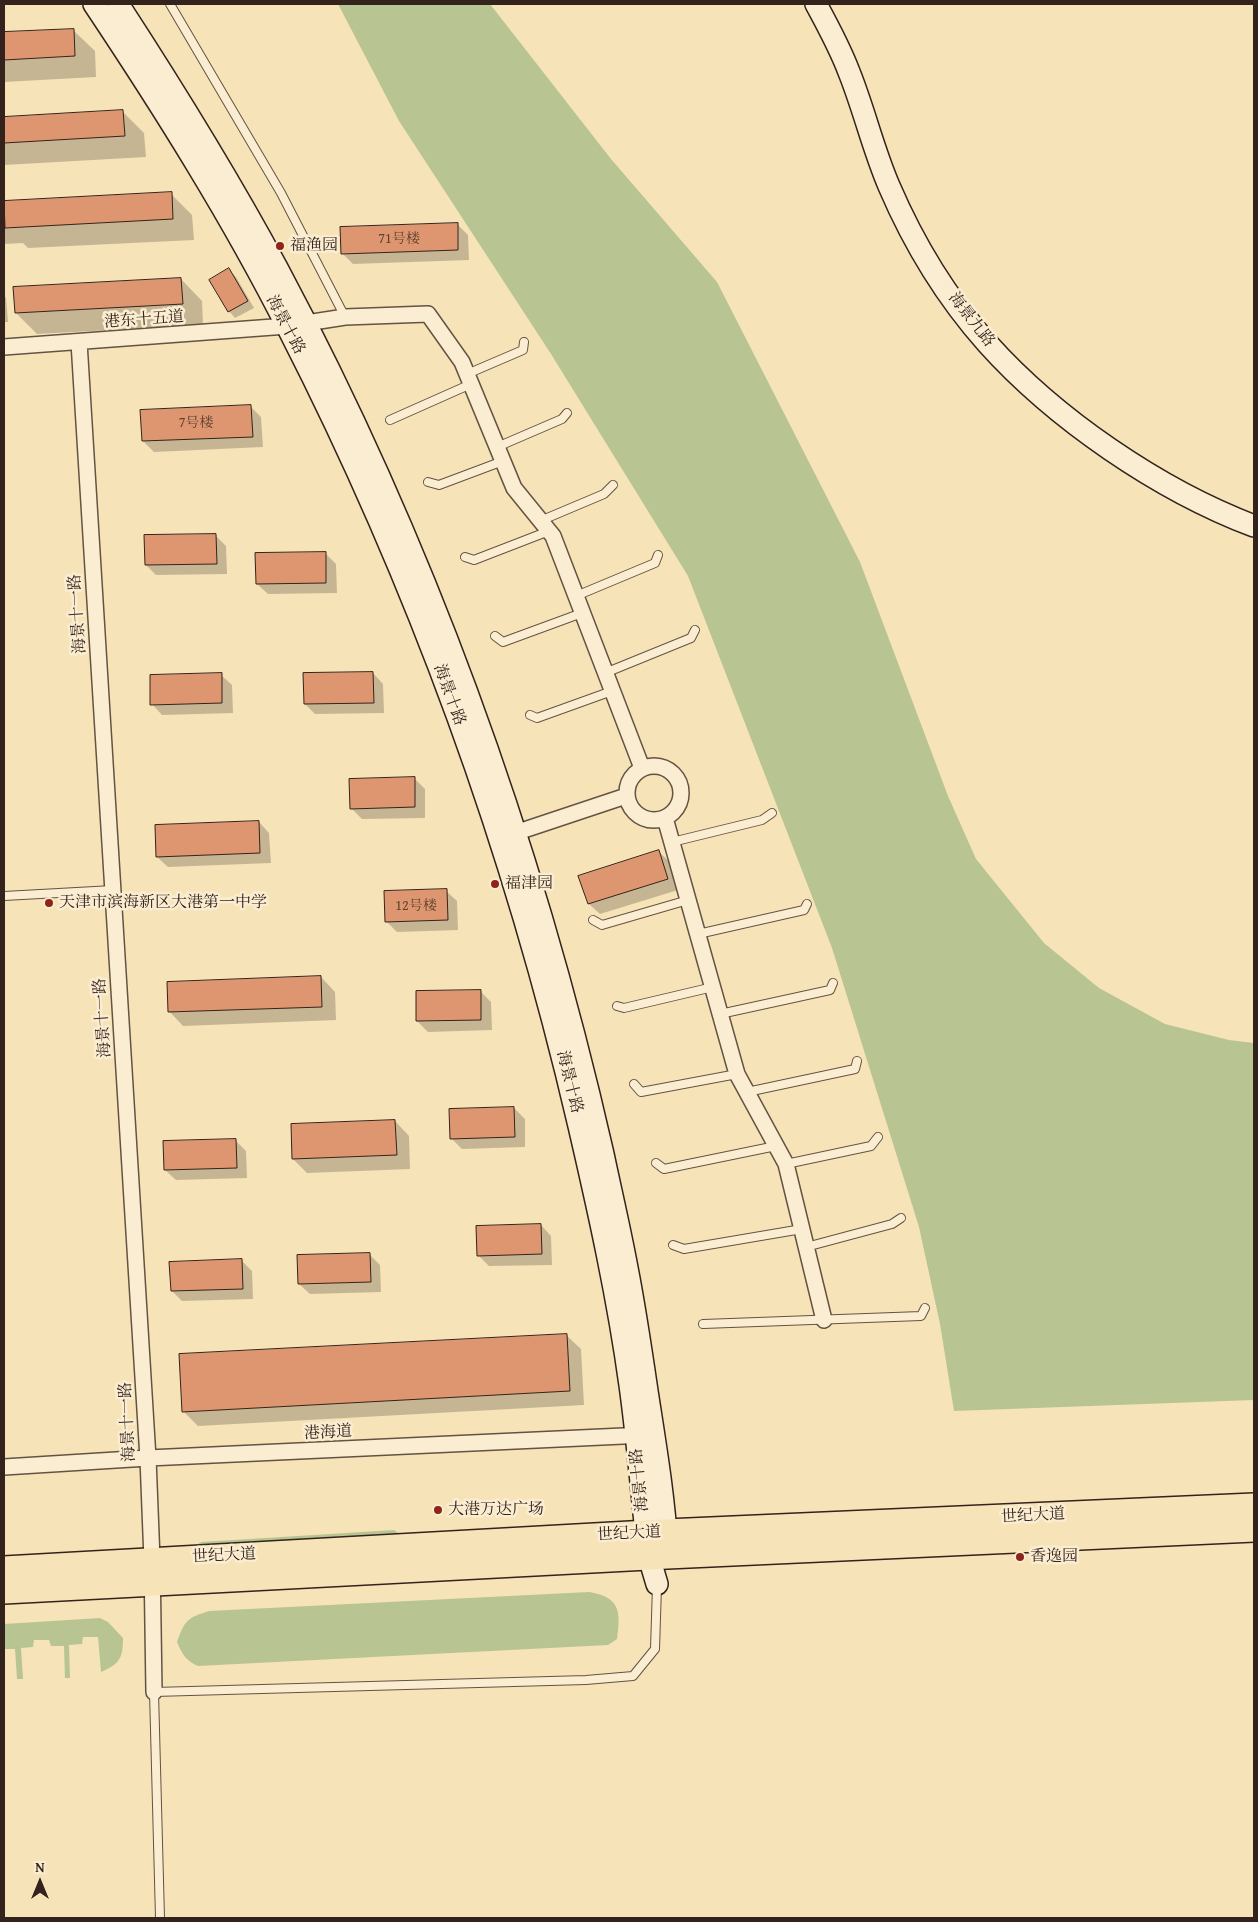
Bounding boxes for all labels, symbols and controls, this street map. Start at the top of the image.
house number: 71号楼 [378,231,420,247]
place label: 福渔园 [290,236,338,256]
marker: 福渔园 [274,240,286,252]
street label: 海景九路 [944,289,998,351]
street label: 海景十路 [262,292,308,358]
street label: 港东十五道 [103,308,185,332]
house number: 7号楼 [179,415,213,431]
street label: 海景十一路 [66,573,90,655]
street label: 海景十路 [429,662,469,728]
place label: 福津园 [505,874,553,894]
marker: 福津园 [489,878,501,890]
place label: 天津市滨海新区大港第一中学 [59,893,267,913]
marker: 天津市滨海新区大港第一中学 [43,897,55,909]
house number: 12号楼 [395,898,437,914]
street label: 海景十一路 [91,977,115,1059]
street label: 海景十路 [552,1049,586,1115]
street label: 海景十一路 [116,1382,140,1462]
street label: 港海道 [304,1422,352,1444]
street label: 海景十路 [627,1447,653,1513]
place label: 大港万达广场 [448,1500,544,1520]
marker: 大港万达广场 [432,1504,444,1516]
street label: 世纪大道 [1001,1505,1065,1527]
street label: 世纪大道 [597,1523,661,1545]
street label: 世纪大道 [192,1545,256,1567]
place label: 香逸园 [1030,1547,1078,1567]
marker: 香逸园 [1014,1551,1026,1563]
north arrow [15,1857,65,1907]
text: N [35,1857,45,1877]

